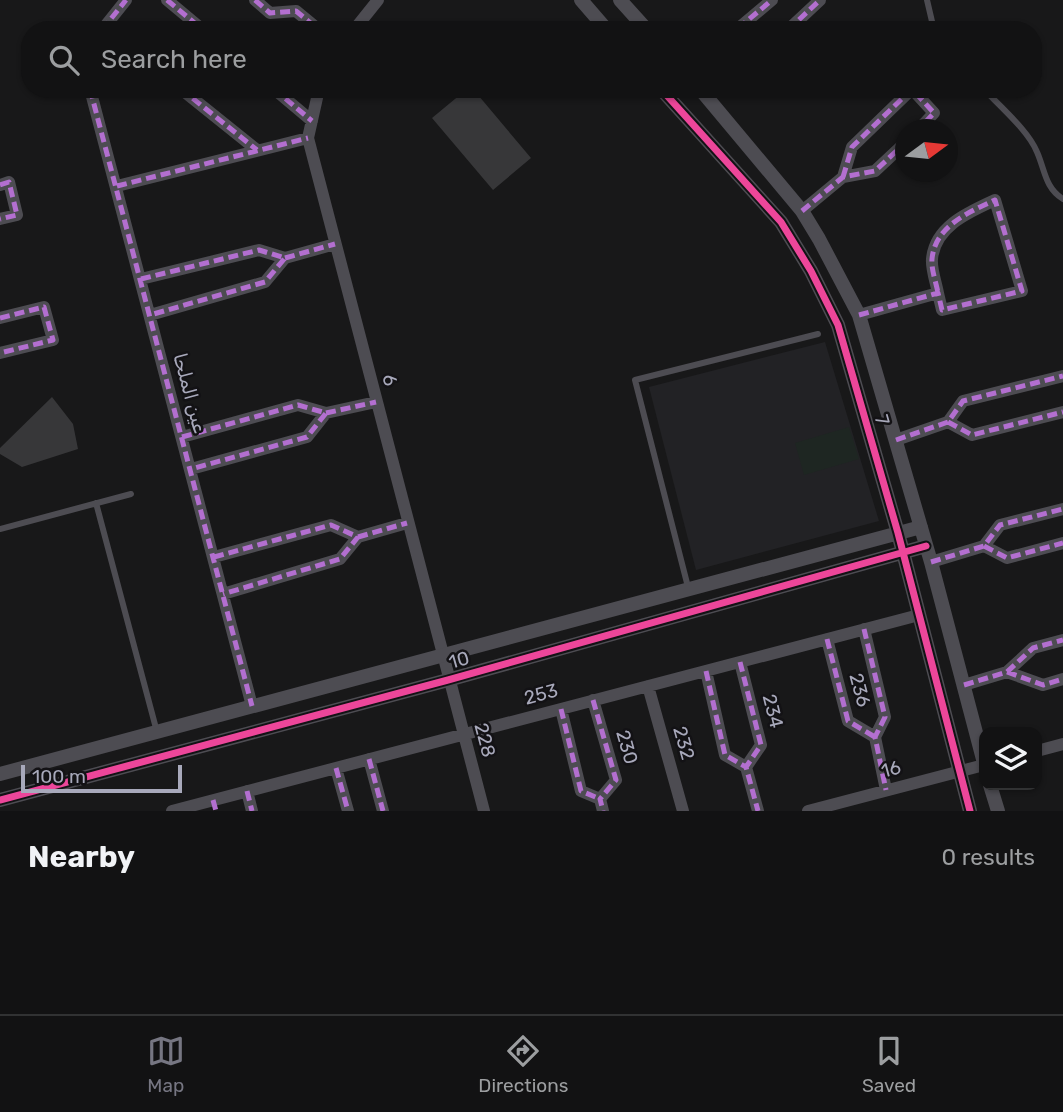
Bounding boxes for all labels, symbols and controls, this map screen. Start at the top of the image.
search box [21,21,1042,98]
icon: search [45,41,83,79]
text: Search here [101,44,247,75]
north arrow [895,119,958,182]
street label: عين الملحا [168,350,212,436]
street label: 6 [377,372,403,388]
street label: 7 [870,412,894,428]
street label: 10 [446,646,472,674]
street label: 236 [844,671,876,709]
street label: 253 [522,679,560,709]
street label: 234 [758,692,788,731]
street label: 228 [469,720,501,760]
street label: 232 [668,724,700,762]
street label: 230 [611,727,643,767]
map controls [979,727,1042,790]
button: layers [979,727,1042,790]
street label: 16 [879,755,903,783]
scale bar [21,762,182,794]
text: 100 m [32,765,86,788]
text: Nearby [28,839,135,875]
text: 0 results [941,843,1035,871]
tab: Map [147,1032,185,1097]
tab: Directions [478,1032,568,1097]
tab: Saved [862,1032,916,1097]

